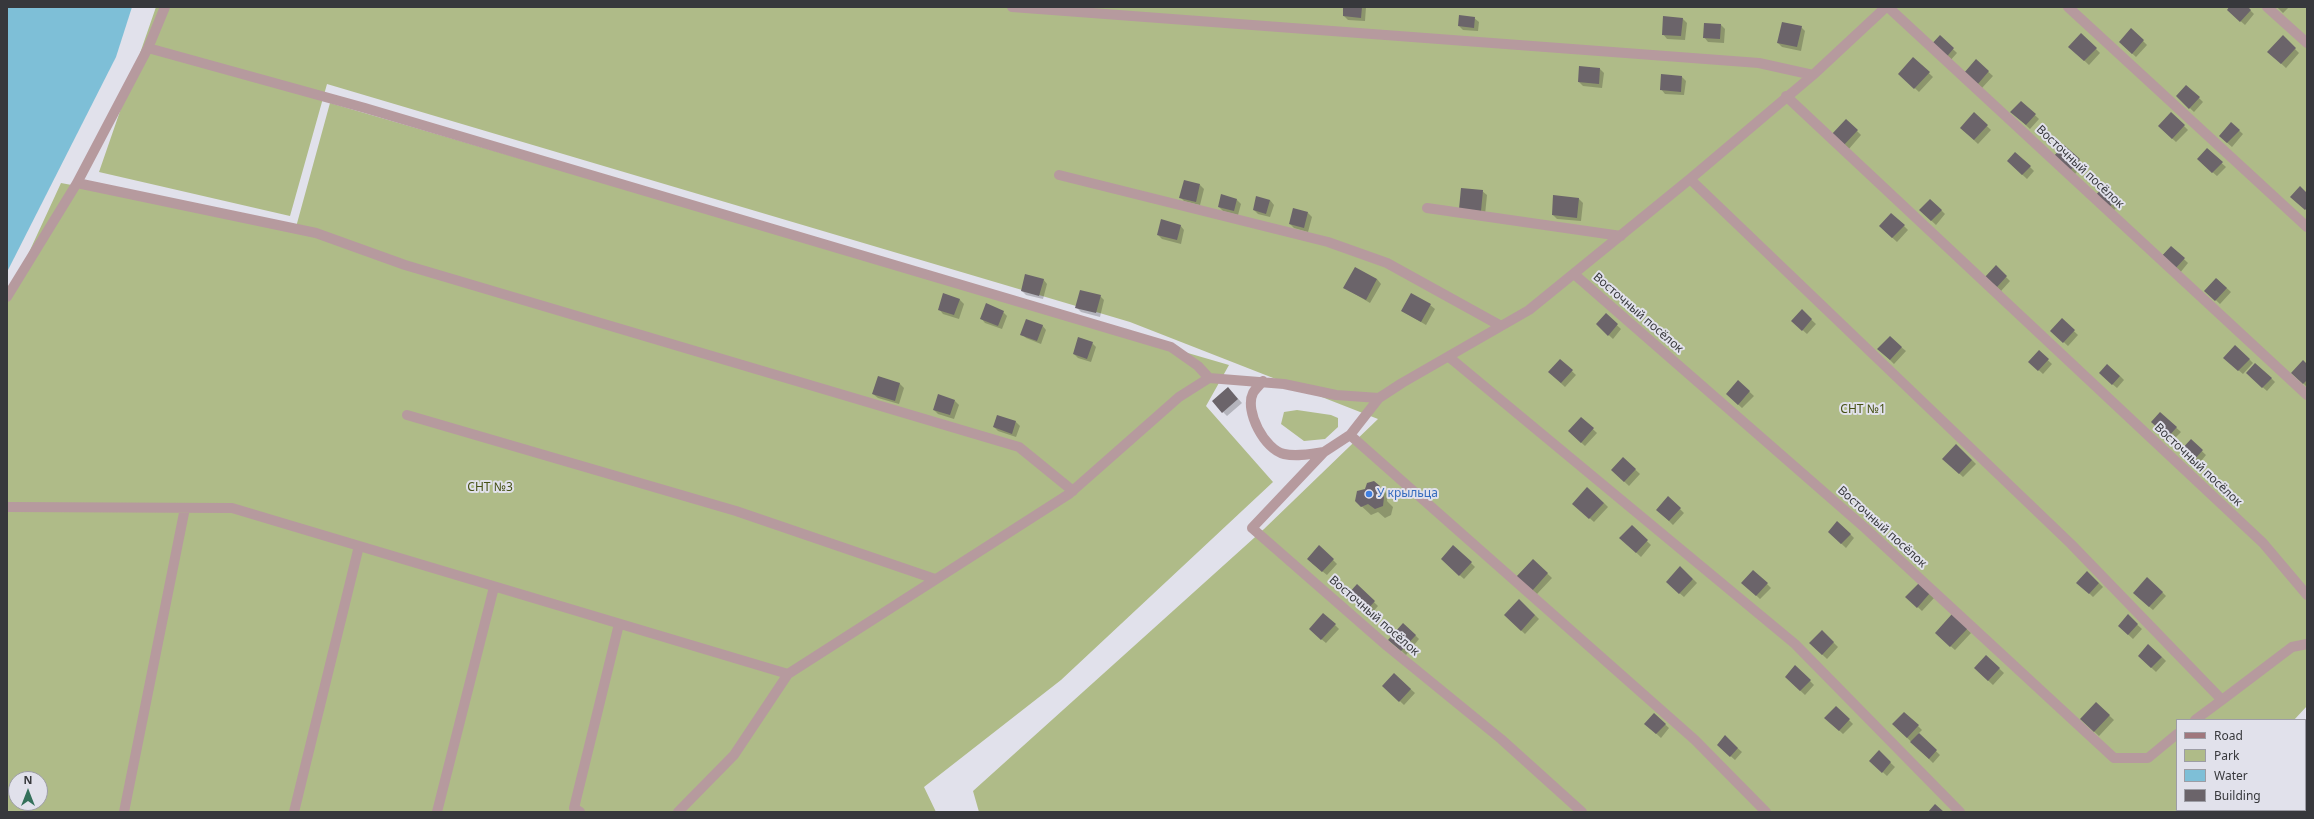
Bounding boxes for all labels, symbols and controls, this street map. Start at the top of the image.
street label: Восточный посёлок [2033,123,2127,211]
street label: Восточный посёлок [1590,270,1686,356]
park label: СНТ №1 [1840,403,1886,417]
street label: Восточный посёлок [2151,421,2245,509]
park label: СНТ №3 [467,481,513,495]
street label: Восточный посёлок [1835,483,1929,571]
place label: У крыльца [1377,487,1438,501]
marker: У крыльца [1364,489,1374,499]
street label: Восточный посёлок [1326,573,1422,659]
legend [2176,719,2306,811]
text: Road [2214,727,2243,744]
text: Park [2214,747,2239,764]
text: Water [2214,767,2248,784]
north arrow [8,771,48,811]
text: N [24,772,32,787]
text: Building [2214,787,2261,804]

